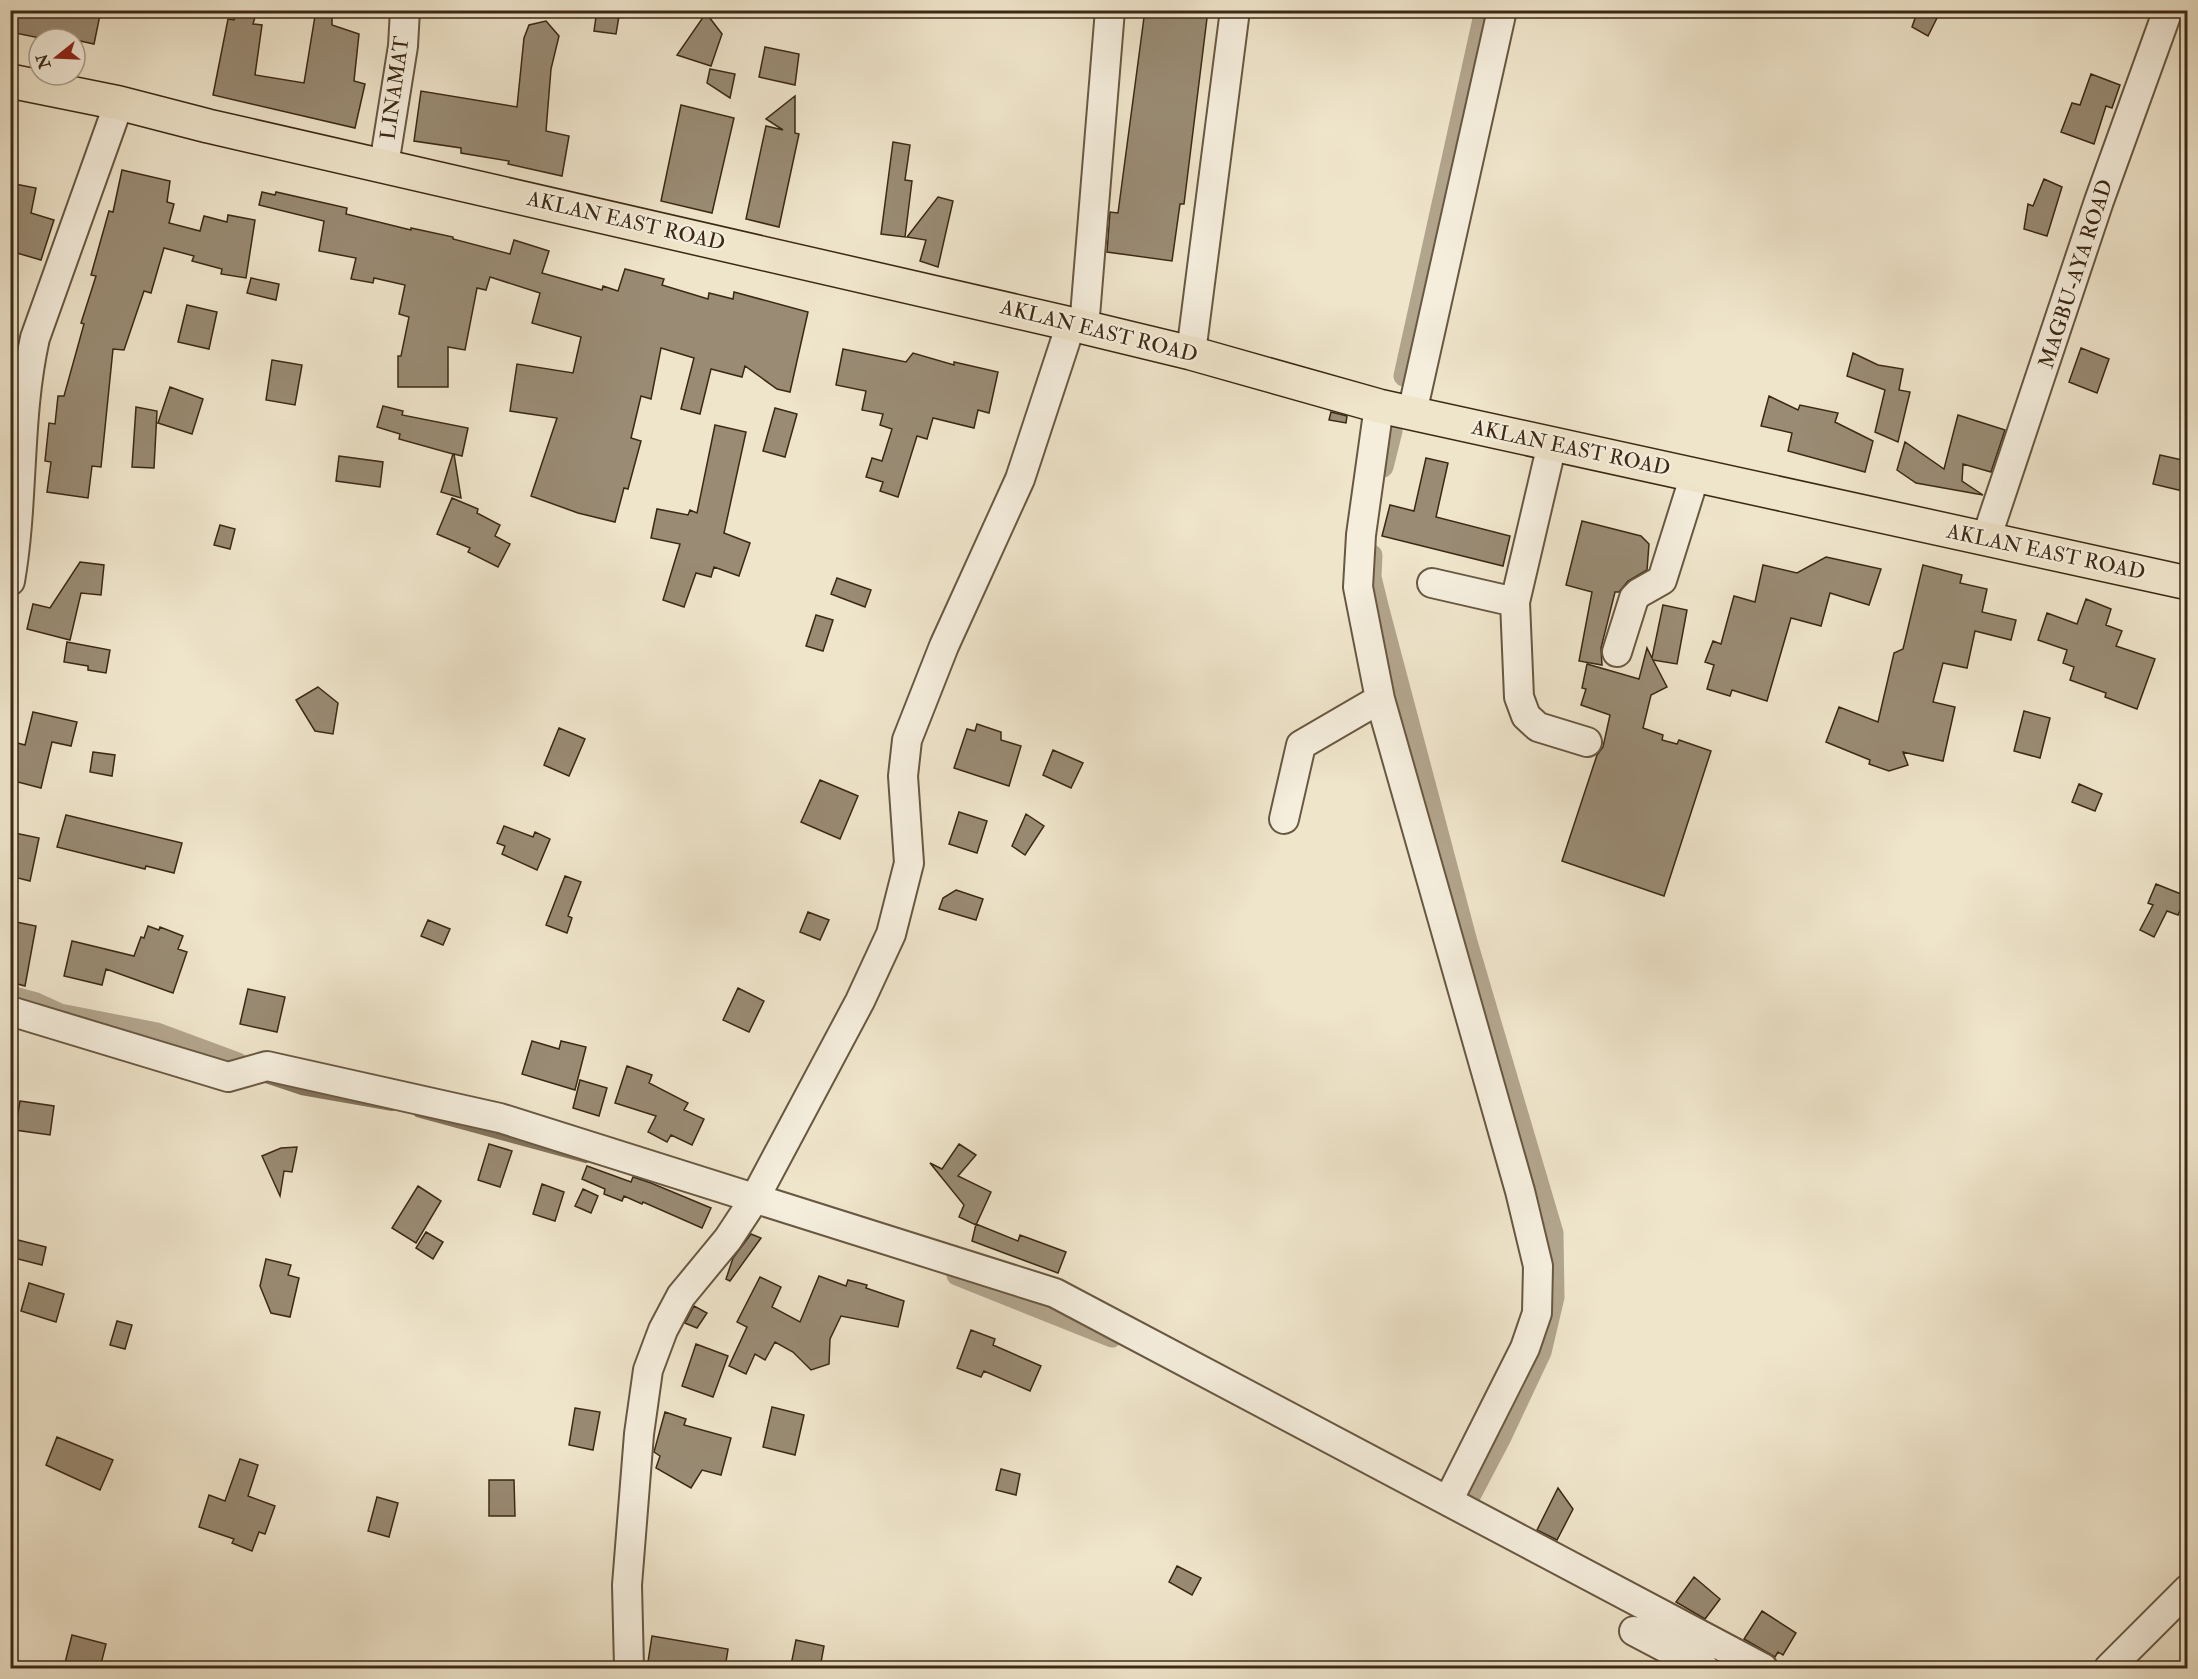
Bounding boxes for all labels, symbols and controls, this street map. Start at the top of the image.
north arrow [27,27,87,87]
street label: LINAMAT [374,34,416,141]
text: N [32,51,56,72]
street label: MAGBU-AYA ROAD [2033,176,2119,372]
street label: AKLAN EAST ROAD [523,185,728,257]
street label: AKLAN EAST ROAD [997,293,1200,369]
street label: AKLAN EAST ROAD [1468,414,1673,482]
street label: AKLAN EAST ROAD [1943,518,2148,586]

